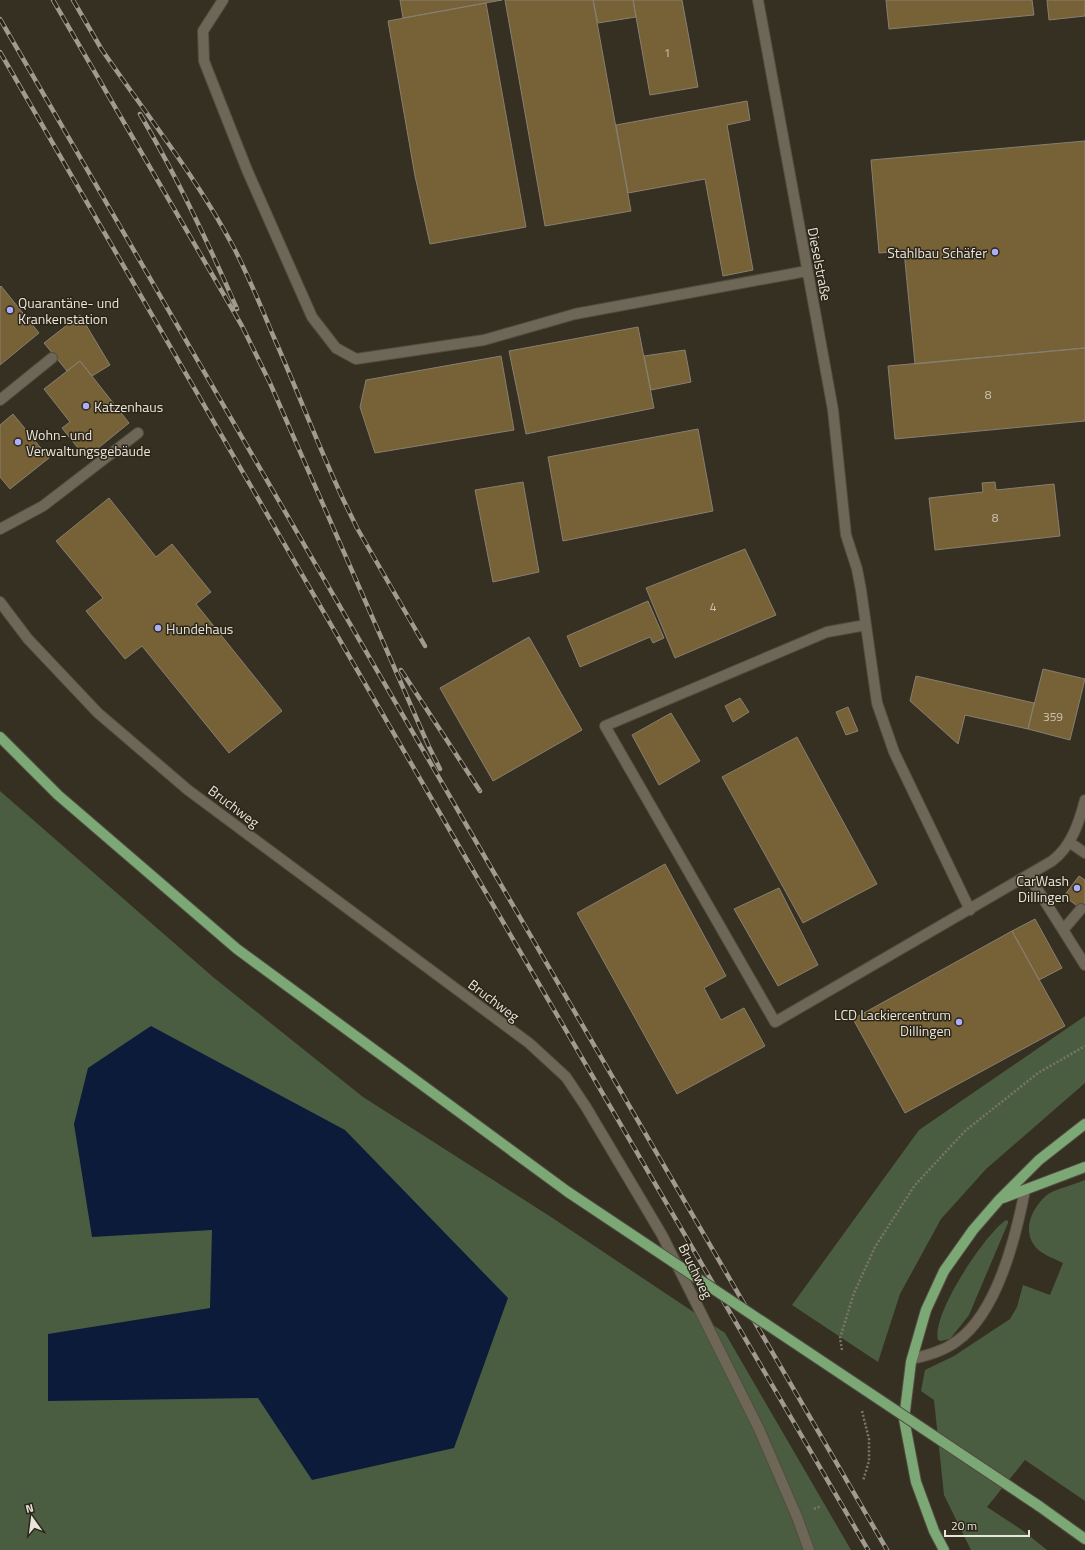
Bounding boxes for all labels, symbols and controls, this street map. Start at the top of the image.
house number: 1 [664,43,670,62]
street label: Dieselstraße [803,225,837,303]
place label: Stahlbau Schäfer [887,242,987,263]
marker: Stahlbau Schäfer [990,247,1000,257]
place label: Quarantäne- und Krankenstation [18,292,119,329]
marker: Quarantäne- und Krankenstation [5,305,15,315]
house number: 8 [985,385,992,404]
place label: Katzenhaus [94,396,163,417]
marker: Katzenhaus [81,401,91,411]
place label: Wohn- und Verwaltungsgebäude [26,424,151,461]
marker: Wohn- und Verwaltungsgebäude [13,437,23,447]
house number: 8 [992,508,999,527]
house number: 4 [710,597,717,616]
place label: Hundehaus [166,618,233,639]
marker: Hundehaus [153,623,163,633]
house number: 359 [1043,707,1063,726]
street label: Bruchweg [204,780,264,832]
place label: CarWash Dillingen [1016,870,1069,907]
marker: CarWash Dillingen [1072,883,1082,893]
street label: Bruchweg [464,974,524,1026]
place label: LCD Lackiercentrum Dillingen [834,1004,951,1041]
marker: LCD Lackiercentrum Dillingen [954,1017,964,1027]
street label: Bruchweg [674,1240,718,1302]
north arrow [12,1498,52,1538]
text: N [24,1500,35,1517]
scale bar [945,1512,1029,1538]
text: 20 m [951,1516,977,1535]

